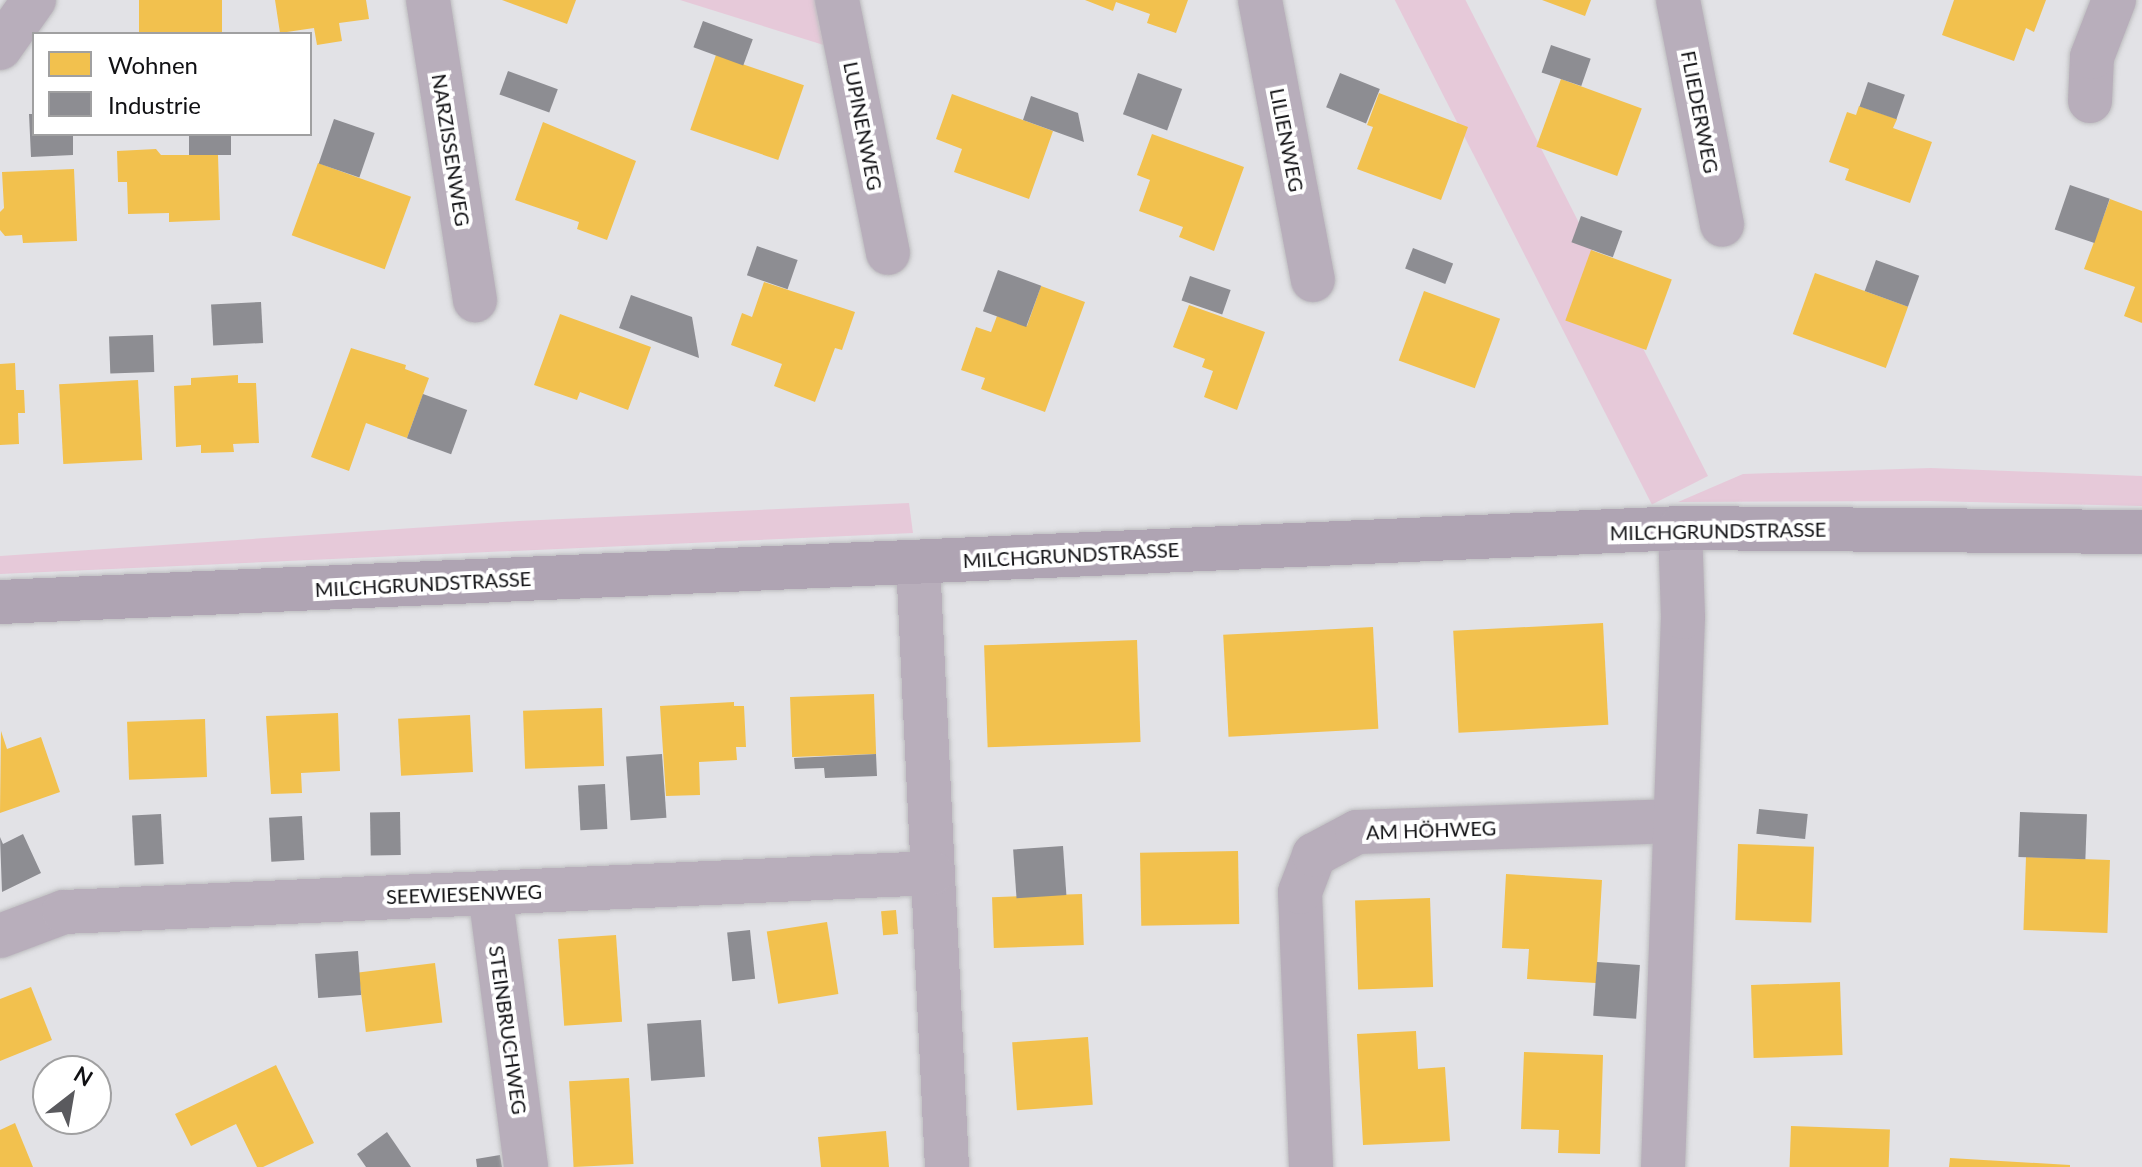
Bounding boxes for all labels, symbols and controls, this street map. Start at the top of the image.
legend [32,32,312,136]
street label: FLIEDERWEG [1676,49,1724,175]
text: Wohnen [108,50,198,79]
street label: LUPINENWEG [839,60,887,192]
street label: NARZISSENWEG [427,72,475,228]
street label: LILIENWEG [1265,86,1309,194]
text: Industrie [108,90,201,119]
street label: MILCHGRUNDSTRASSE [1609,517,1827,545]
street label: MILCHGRUNDSTRASSE [962,537,1180,573]
street label: MILCHGRUNDSTRASSE [314,566,532,602]
street label: AM HÖHWEG [1365,816,1497,844]
street label: SEEWIESENWEG [386,879,542,909]
street label: STEINBRUCHWEG [484,944,532,1116]
north arrow [32,1055,112,1135]
text: N [69,1060,98,1092]

